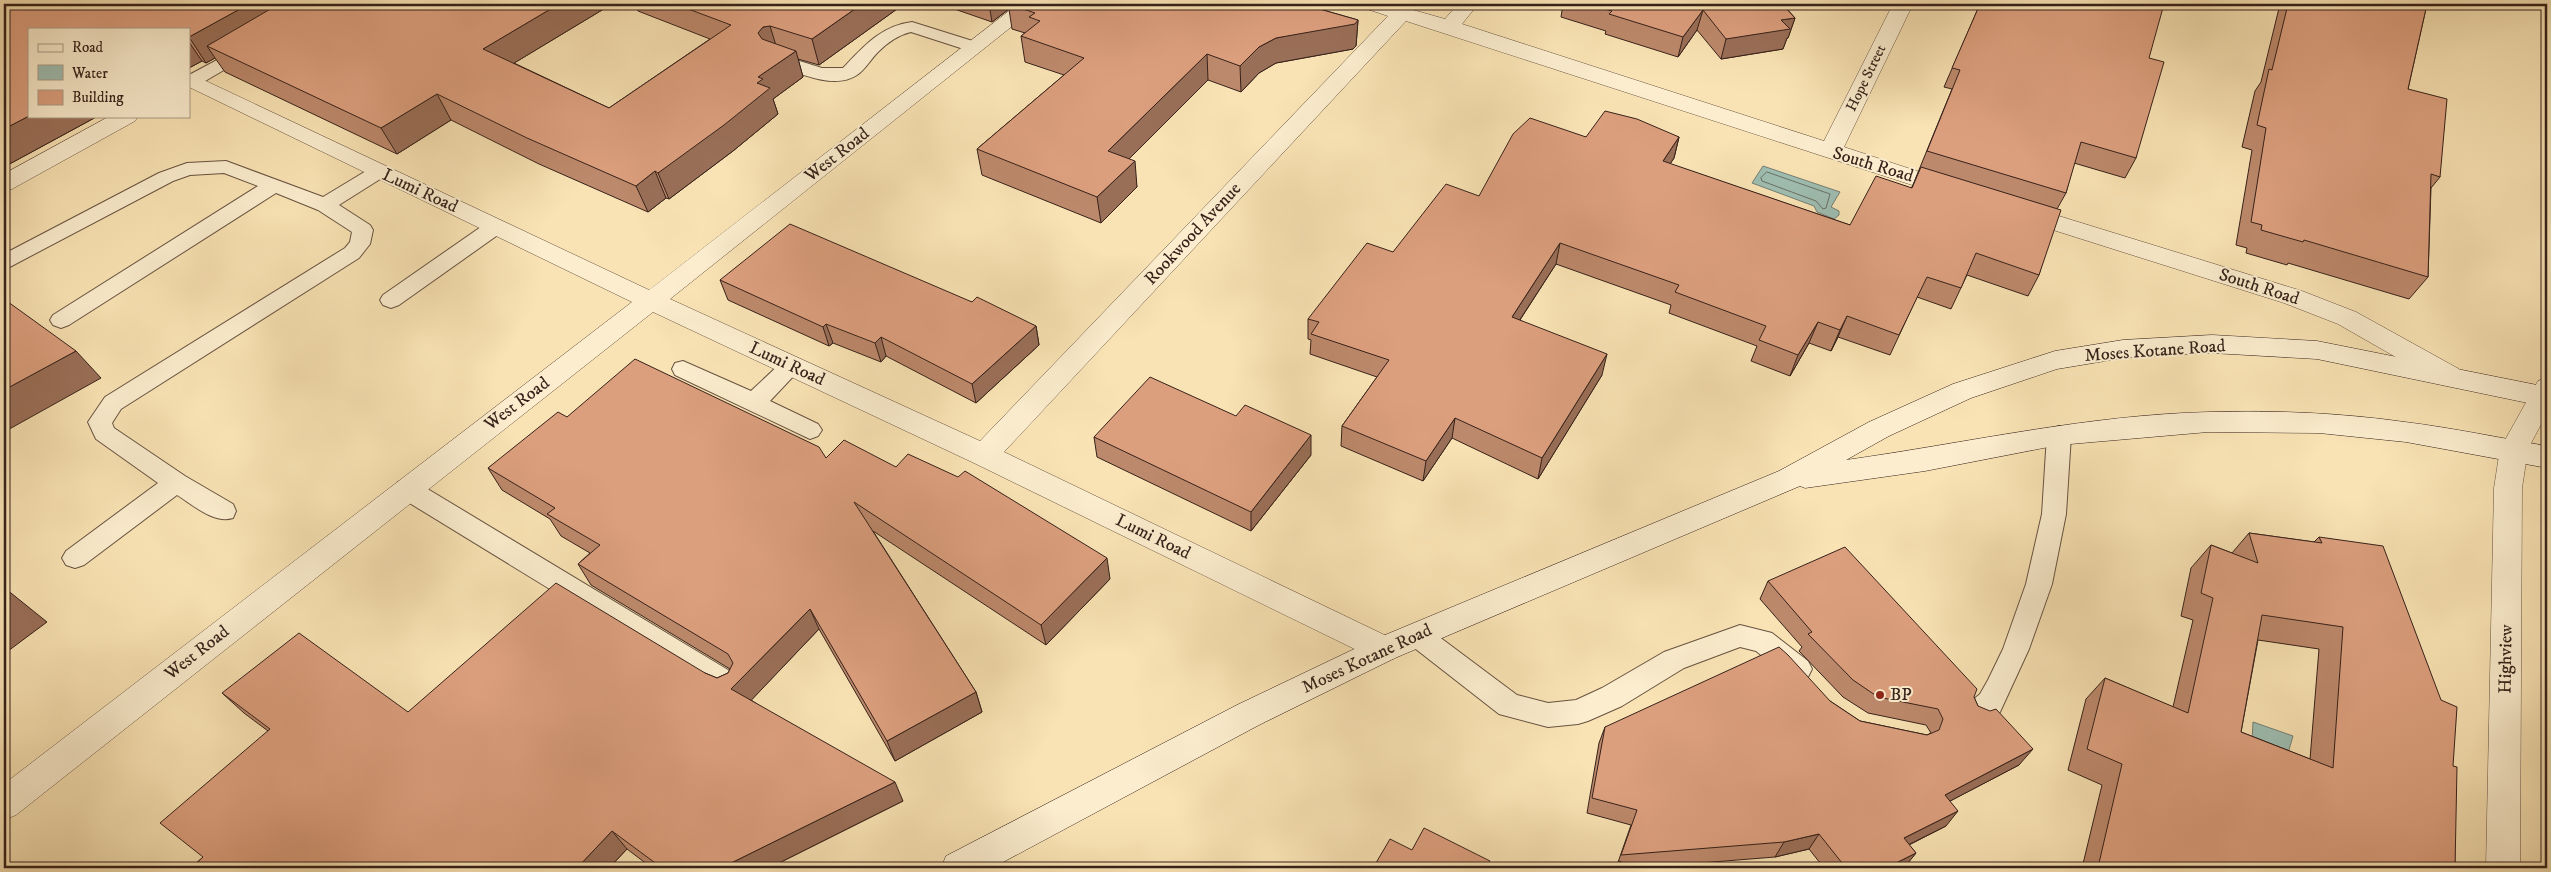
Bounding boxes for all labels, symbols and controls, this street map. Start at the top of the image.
legend [28,28,190,118]
text: Road [72,38,104,57]
street label: Hope Street [1842,41,1890,115]
text: Water [71,64,108,83]
text: Building [72,88,124,107]
street label: West Road [799,123,874,188]
street label: South Road [1830,142,1916,188]
street label: Lumi Road [379,164,461,218]
street label: Rookwood Avenue [1140,178,1246,290]
street label: South Road [2216,264,2302,310]
street label: Moses Kotane Road [2084,335,2226,367]
street label: Lumi Road [746,337,828,391]
street label: West Road [479,372,554,436]
street label: Lumi Road [1112,509,1194,565]
street label: Moses Kotane Road [1299,619,1435,699]
street label: West Road [159,621,234,686]
street label: Highview [2494,624,2518,694]
place label: BP [1890,684,1912,706]
marker: BP [1874,689,1886,701]

